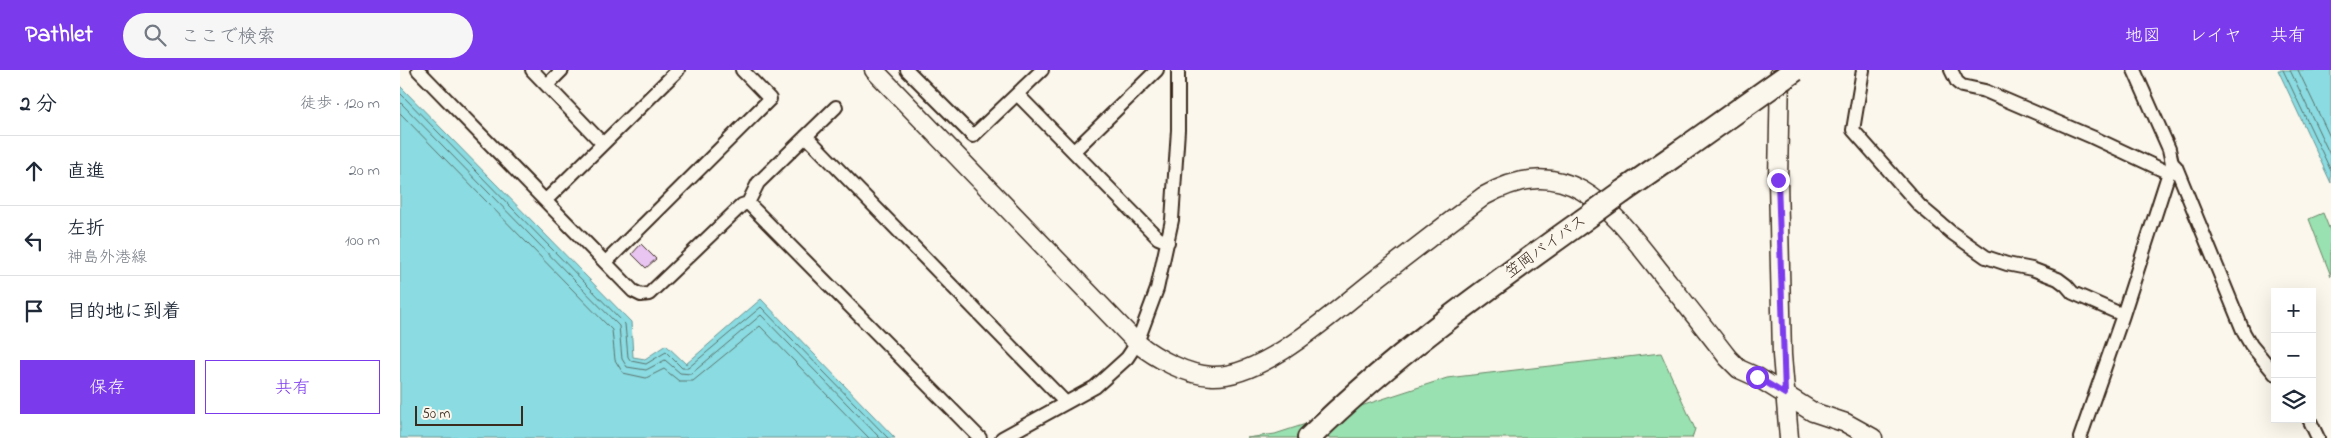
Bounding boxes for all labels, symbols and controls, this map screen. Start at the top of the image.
search box [123,13,473,58]
text: Pathlet [25,18,93,53]
icon: search [141,21,169,49]
text: ここで検索 [181,24,276,51]
text: 地図 [2125,24,2161,50]
text: レイヤ [2189,24,2242,50]
text: 共有 [2270,24,2306,50]
text: 2 分 [20,90,57,120]
text: 徒歩 · 120 m [300,92,380,116]
icon: ahead [20,157,48,185]
text: 直進 [67,159,105,186]
text: 20 m [349,159,380,183]
route end [1767,169,1790,192]
street label: 笠岡バイパス [1500,209,1592,285]
text: 左折 [67,216,105,243]
icon: left [20,227,48,255]
text: 100 m [345,229,380,253]
text: 神島外港線 [67,246,147,270]
map controls [2271,288,2316,423]
button: + [2271,288,2316,333]
icon: arrive [20,297,48,325]
text: 目的地に到着 [67,299,181,326]
button: − [2271,333,2316,378]
button: 保存 [20,360,195,414]
button: 共有 [205,360,380,414]
route start [1746,366,1769,389]
button: layers [2271,378,2316,423]
scale bar [415,403,522,426]
text: 50 m [422,404,450,425]

